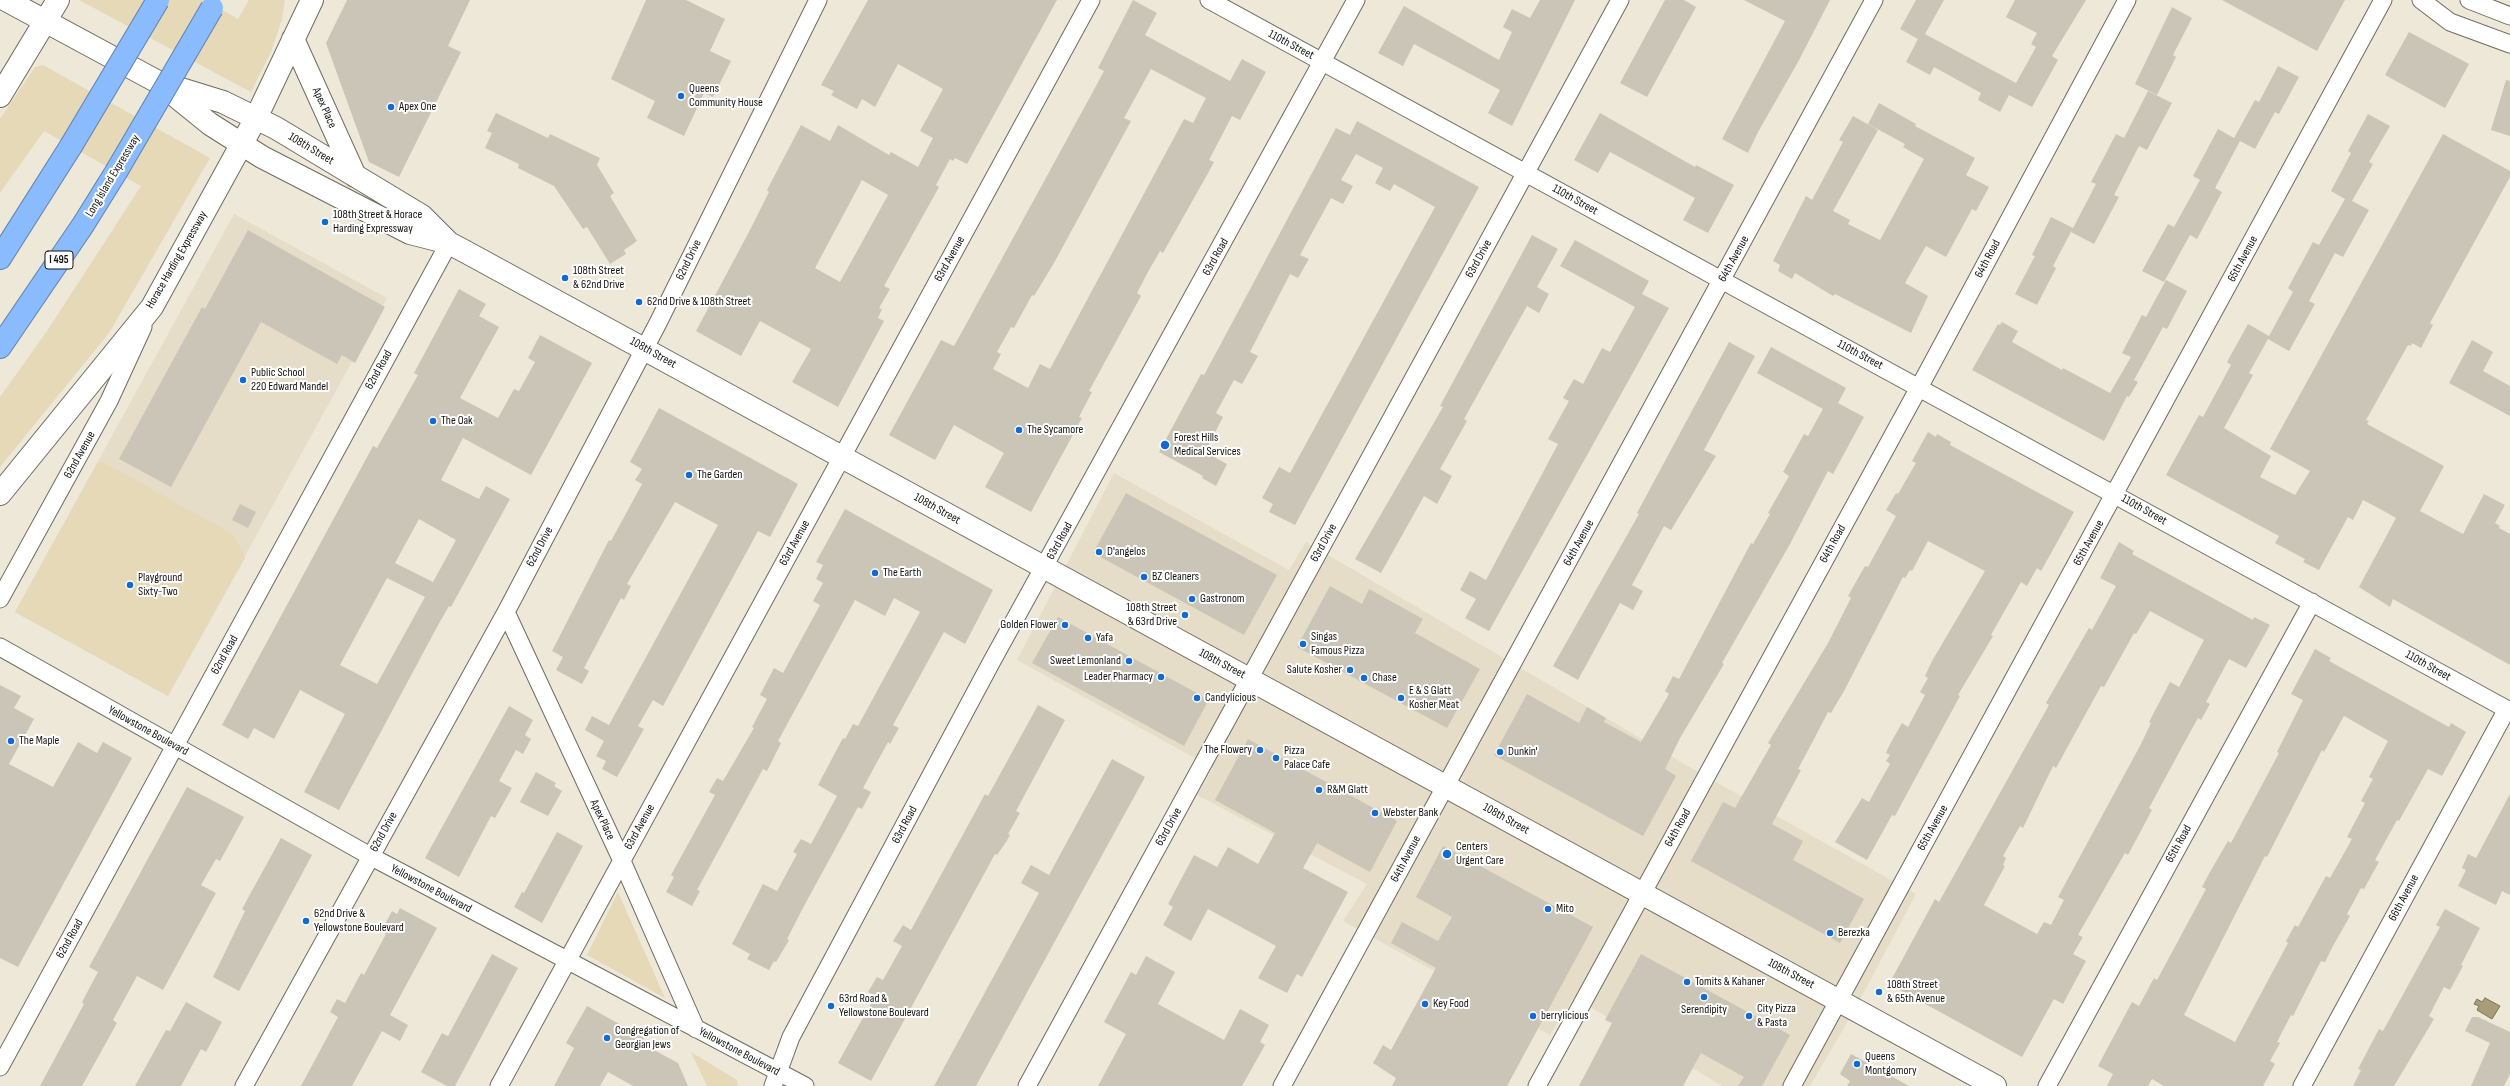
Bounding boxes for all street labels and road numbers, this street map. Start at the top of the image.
street label: 110th Street [1266,27,1316,63]
street label: Apex Place [309,85,339,131]
street label: 108th Street [286,130,336,168]
street label: Long Island Expressway [83,132,143,220]
street label: 110th Street [1550,182,1600,218]
street label: Horace Harding Expressway [143,209,211,311]
street label: 64th Avenue [1715,233,1753,285]
street label: 65th Avenue [2225,233,2261,285]
street label: 63rd Avenue [932,234,968,284]
street label: 63rd Road [1200,236,1232,278]
street label: 62nd Drive [673,237,705,283]
street label: 63rd Drive [1463,237,1495,281]
street label: 64th Road [1972,237,2004,281]
road number: I 495 [45,251,73,269]
street label: 108th Street [627,334,679,372]
street label: 110th Street [1835,337,1885,373]
street label: 62nd Road [362,348,396,392]
street label: 62nd Avenue [61,429,99,481]
street label: 108th Street [911,490,963,528]
street label: 110th Street [2119,492,2169,528]
street label: 64th Avenue [1560,517,1598,569]
street label: 63rd Avenue [777,518,813,568]
street label: 65th Avenue [2071,518,2107,568]
street label: 63rd Road [1044,520,1076,562]
street label: 63rd Drive [1308,521,1340,565]
street label: 64th Road [1817,523,1849,565]
street label: 62nd Drive [523,525,557,569]
street label: 62nd Road [208,633,242,677]
street label: 108th Street [1196,646,1248,682]
street label: 110th Street [2403,648,2453,684]
street label: Yellowstone Boulevard [105,703,191,759]
street label: Apex Place [586,797,618,843]
street label: 108th Street [1480,800,1532,838]
street label: 63rd Avenue [622,802,658,852]
street label: 65th Avenue [1915,803,1951,853]
street label: 63rd Road [889,804,921,846]
street label: 63rd Drive [1153,805,1185,849]
street label: 64th Road [1662,807,1694,849]
street label: 62nd Drive [367,810,401,854]
street label: 65th Road [2163,823,2195,865]
street label: 64th Avenue [1388,833,1424,885]
street label: Yellowstone Boulevard [388,862,474,916]
street label: 66th Avenue [2386,872,2422,924]
street label: 62nd Road [53,917,87,961]
street label: 108th Street [1765,956,1817,992]
street label: Yellowstone Boulevard [696,1025,782,1079]

